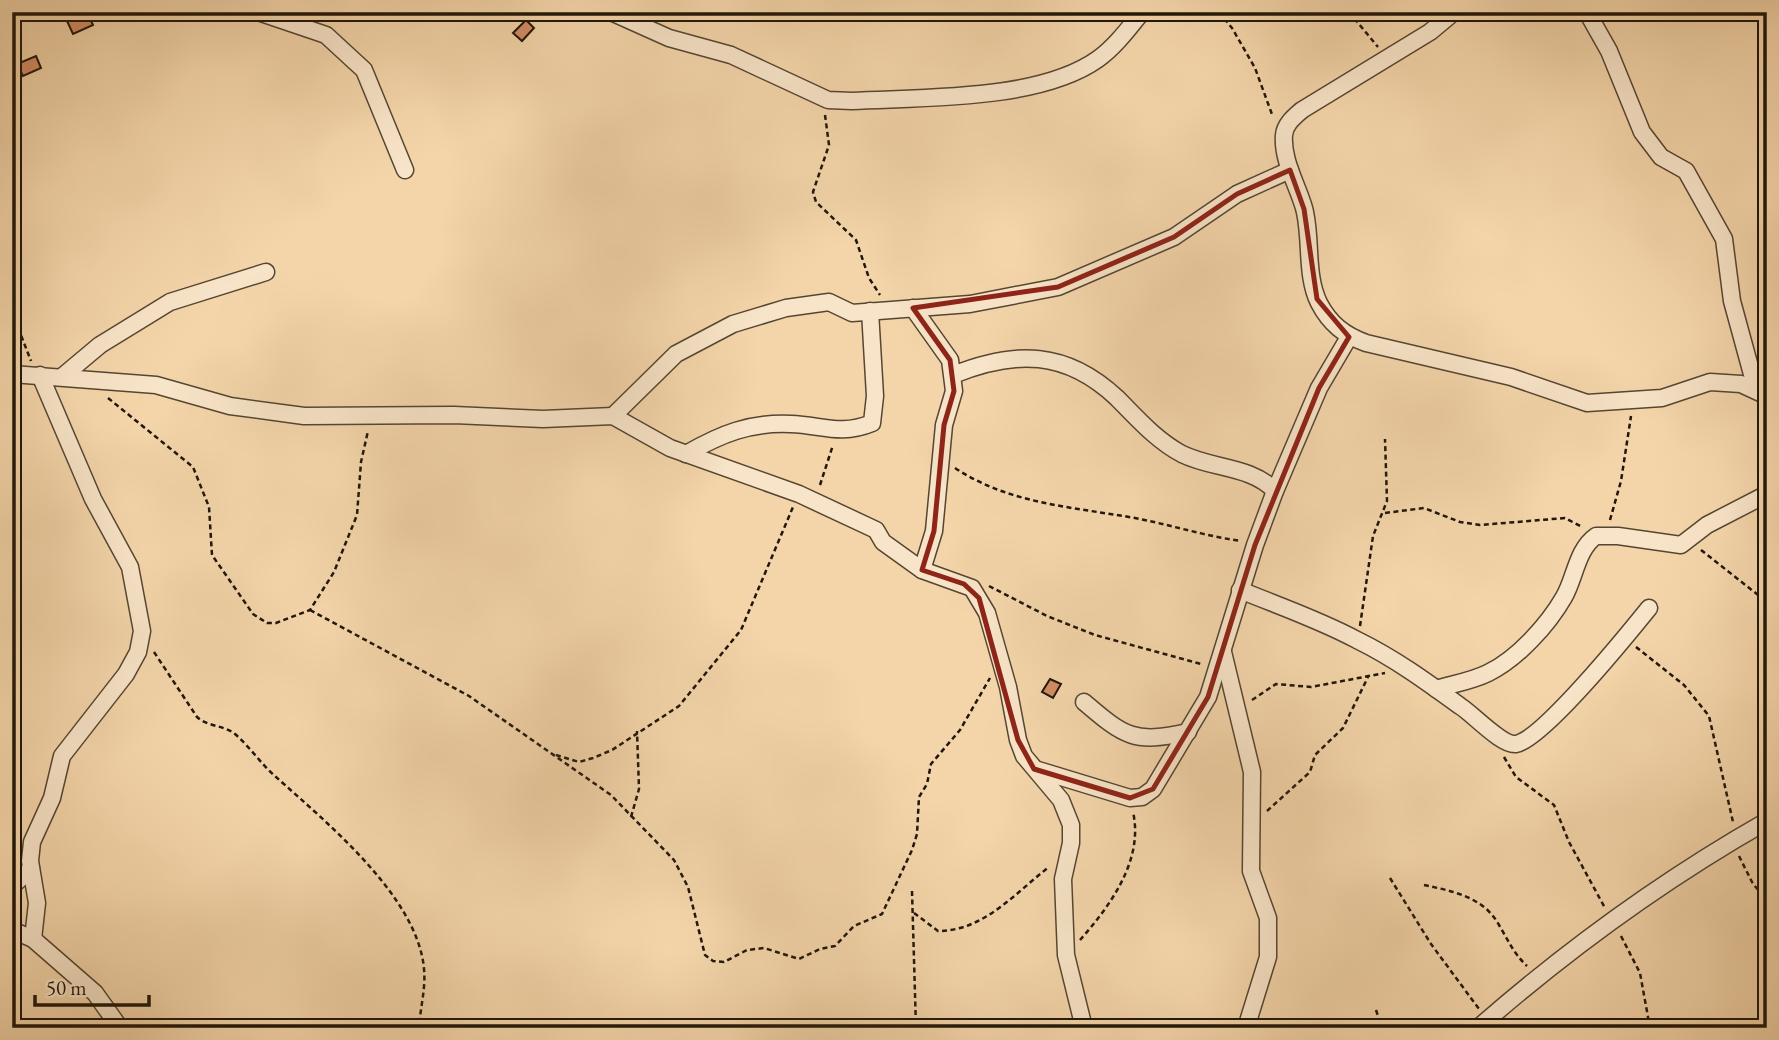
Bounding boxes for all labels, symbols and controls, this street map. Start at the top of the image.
scale bar [35,963,149,1007]
text: 50 m [46,974,87,1001]

